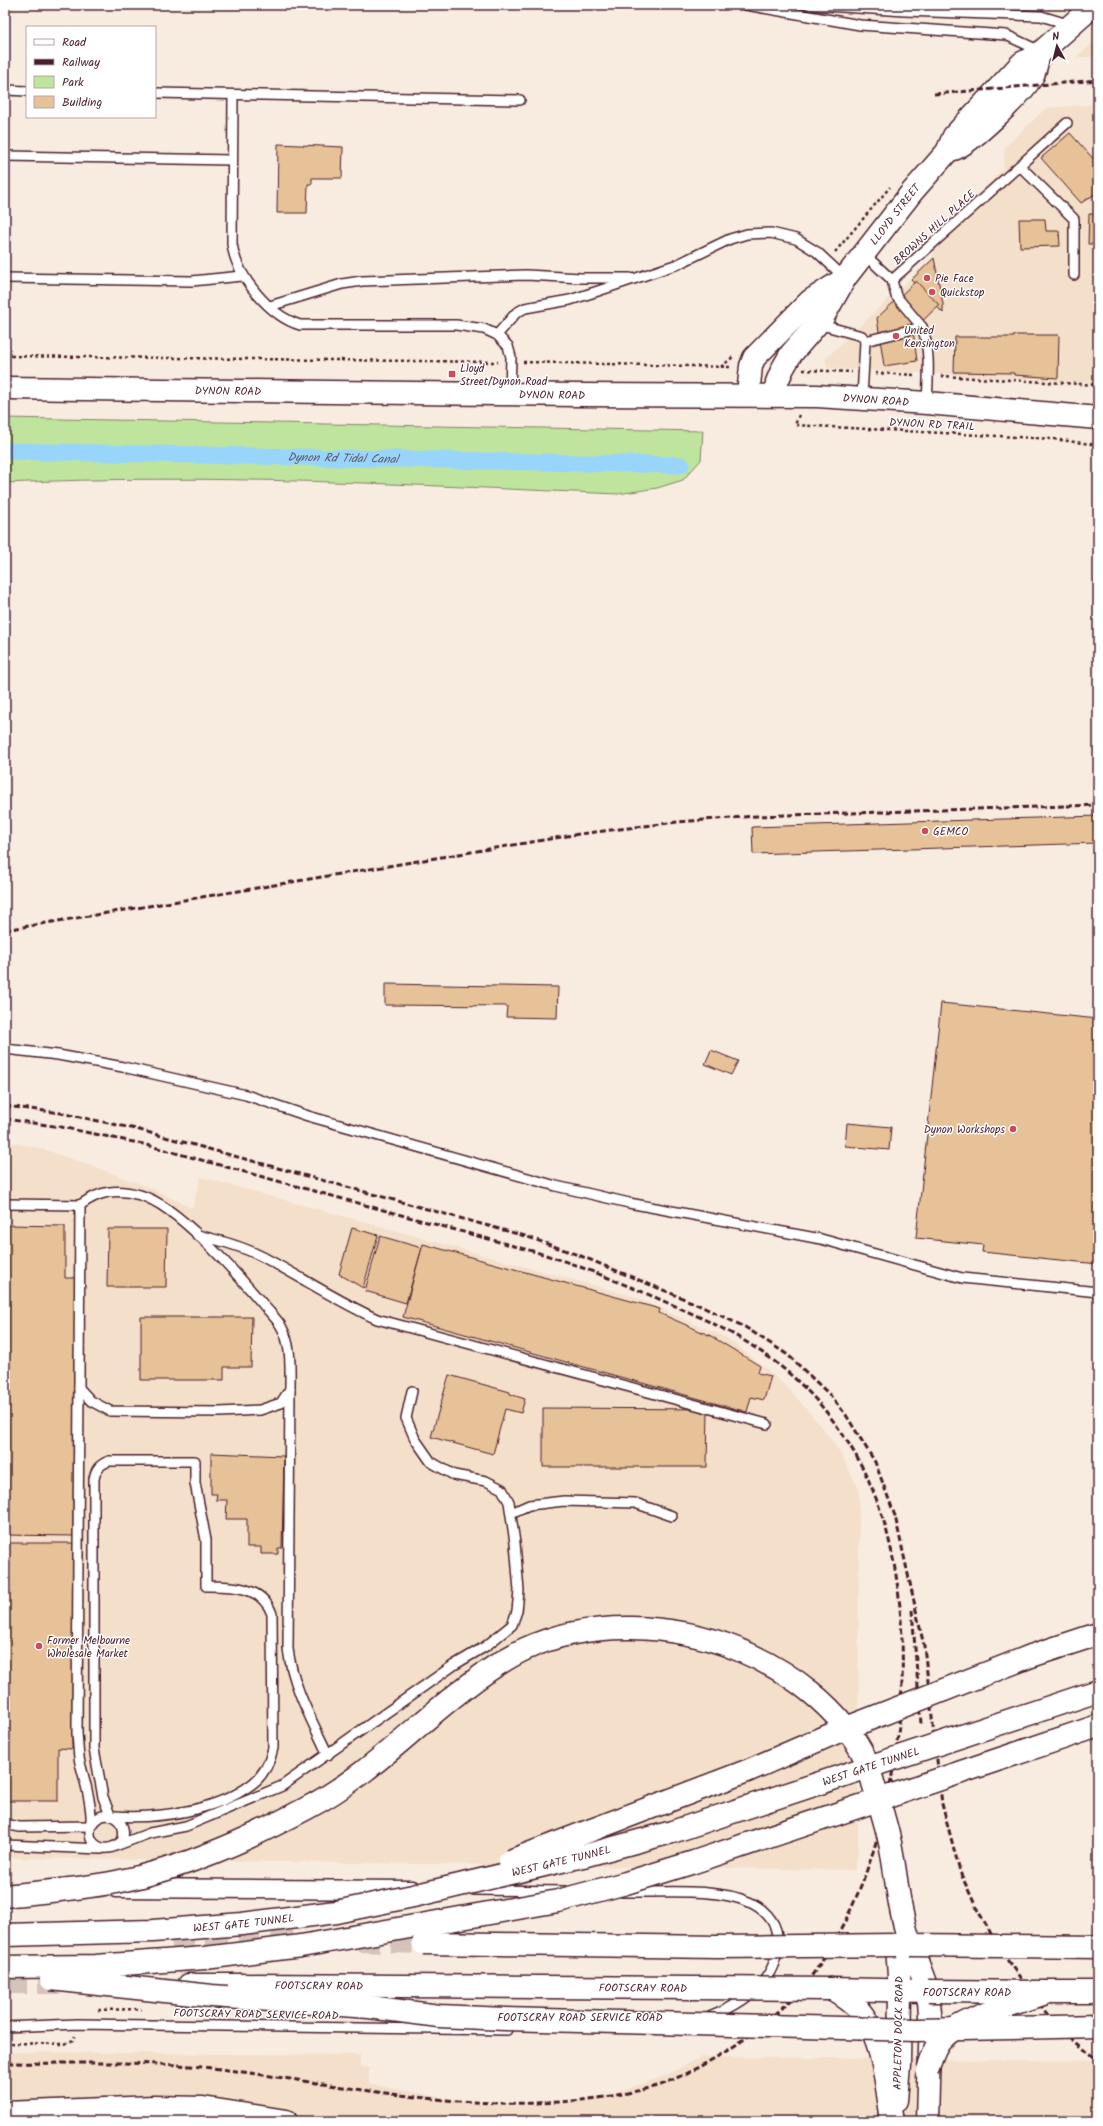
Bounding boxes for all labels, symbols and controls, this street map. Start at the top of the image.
legend [26,26,156,118]
north arrow [1037,26,1077,66]
text: N [1051,28,1060,46]
text: Road [62,33,87,52]
text: Railway [62,53,100,72]
text: Park [62,73,84,92]
text: Building [62,93,102,112]
street label: LLOYD STREET [866,179,926,249]
street label: BROWNS HILL PLACE [889,185,980,270]
place label: Pie Face [935,270,974,288]
marker: Pie Face [922,273,932,283]
place label: Quickstop [940,284,985,302]
marker: Quickstop [927,287,937,297]
place label: United Kensington [904,322,955,353]
marker: United Kensington [891,331,901,341]
place label: Lloyd Street/Dynon Road [460,360,548,391]
marker: Lloyd Street/Dynon Road [447,369,457,379]
street label: DYNON ROAD [195,382,261,401]
street label: DYNON ROAD [519,386,585,405]
street label: DYNON ROAD [842,390,910,412]
street label: DYNON RD TRAIL [889,414,975,436]
water label: Dynon Rd Tidal Canal [287,448,401,469]
place label: GEMCO [933,823,968,841]
marker: GEMCO [920,826,930,836]
place label: Dynon Workshops [924,1121,1005,1139]
marker: Dynon Workshops [1008,1124,1018,1134]
place label: Former Melbourne Wholesale Market [47,1632,130,1663]
marker: Former Melbourne Wholesale Market [34,1641,44,1651]
street label: WEST GATE TUNNEL [820,1743,922,1792]
street label: WEST GATE TUNNEL [510,1841,613,1882]
street label: WEST GATE TUNNEL [193,1909,295,1938]
street label: APPLETON DOCK ROAD [889,1976,909,2090]
street label: FOOTSCRAY ROAD [275,1977,363,1996]
street label: FOOTSCRAY ROAD [599,1979,687,1998]
street label: FOOTSCRAY ROAD [923,1984,1011,2002]
street label: FOOTSCRAY ROAD SERVICE ROAD [173,2005,339,2025]
street label: FOOTSCRAY ROAD SERVICE ROAD [497,2009,663,2027]

